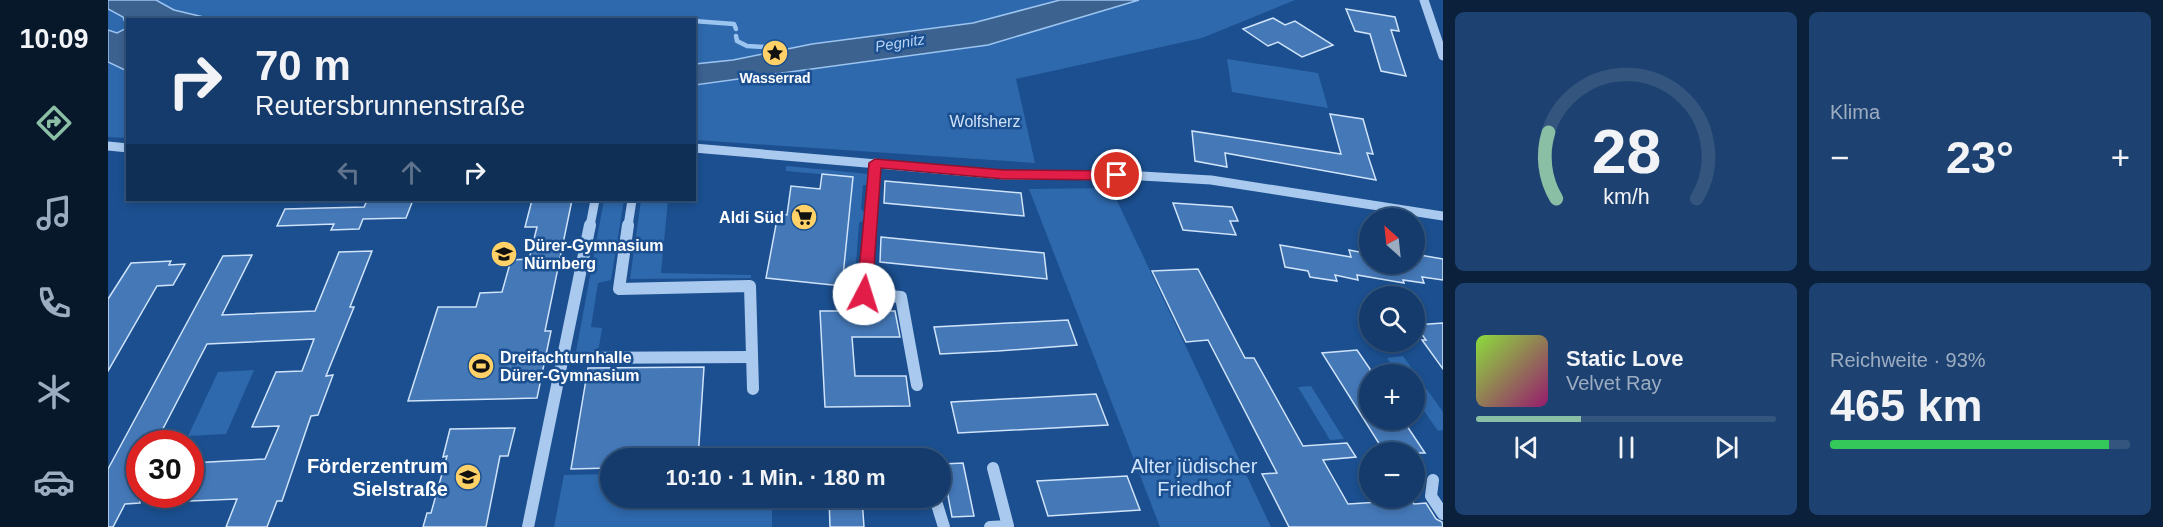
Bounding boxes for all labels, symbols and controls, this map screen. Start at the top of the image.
text: 10:09 [19,24,89,54]
water label: Pegnitz [874,30,926,55]
place icon: Wasserrad [760,38,790,68]
icon: right [156,42,234,120]
text: 70 m [255,42,351,89]
place label: Wasserrad [739,70,811,86]
text: Reutersbrunnenstraße [255,91,525,121]
text: Klima [1830,101,1880,123]
icon: directions [33,102,75,144]
park label: Wolfsherz [950,113,1020,130]
text: 28 [1591,117,1661,186]
text: 23° [1946,132,2014,183]
text: − [1830,139,1849,176]
text: + [2111,139,2130,176]
pin [1091,149,1142,200]
icon: left [332,156,365,189]
icon: ahead [395,156,428,189]
icon: right [458,156,491,189]
icon: arrive [1100,158,1133,191]
text: km/h [1603,185,1649,209]
icon: music [33,192,75,234]
supermarket icon: Aldi Süd [789,202,819,232]
north arrow [1359,208,1425,274]
map controls [1359,208,1425,508]
place label: Aldi Süd [719,209,784,226]
place label: Dürer-Gymnasium Nürnberg [524,237,664,272]
school or university icon: Dürer-Gymnasium Nürnberg [489,239,519,269]
position arrow [832,262,896,326]
icon: phone [33,282,75,324]
button: search [1359,286,1425,352]
text: Static Love [1566,346,1683,371]
place label: Dreifachturnhalle Dürer-Gymnasium [500,349,640,384]
text: Reichweite · 93% [1830,349,1986,371]
sports icon: Dreifachturnhalle Dürer-Gymnasium [466,351,496,381]
button: + [1359,364,1425,430]
icon: climate [33,371,75,413]
text: Velvet Ray [1566,372,1662,394]
text: 465 km [1830,380,1983,431]
speed limit sign: 30 [126,430,204,508]
icon: previous [1510,431,1543,464]
icon: pause [1610,431,1643,464]
icon: next [1710,431,1743,464]
button: − [1359,442,1425,508]
place label: Förderzentrum Sielstraße [307,455,448,500]
park label: Alter jüdischer Friedhof [1131,455,1258,500]
icon: car [33,461,75,503]
school or university icon: Förderzentrum Sielstraße [453,462,483,492]
text: 10:10 · 1 Min. · 180 m [665,465,886,490]

